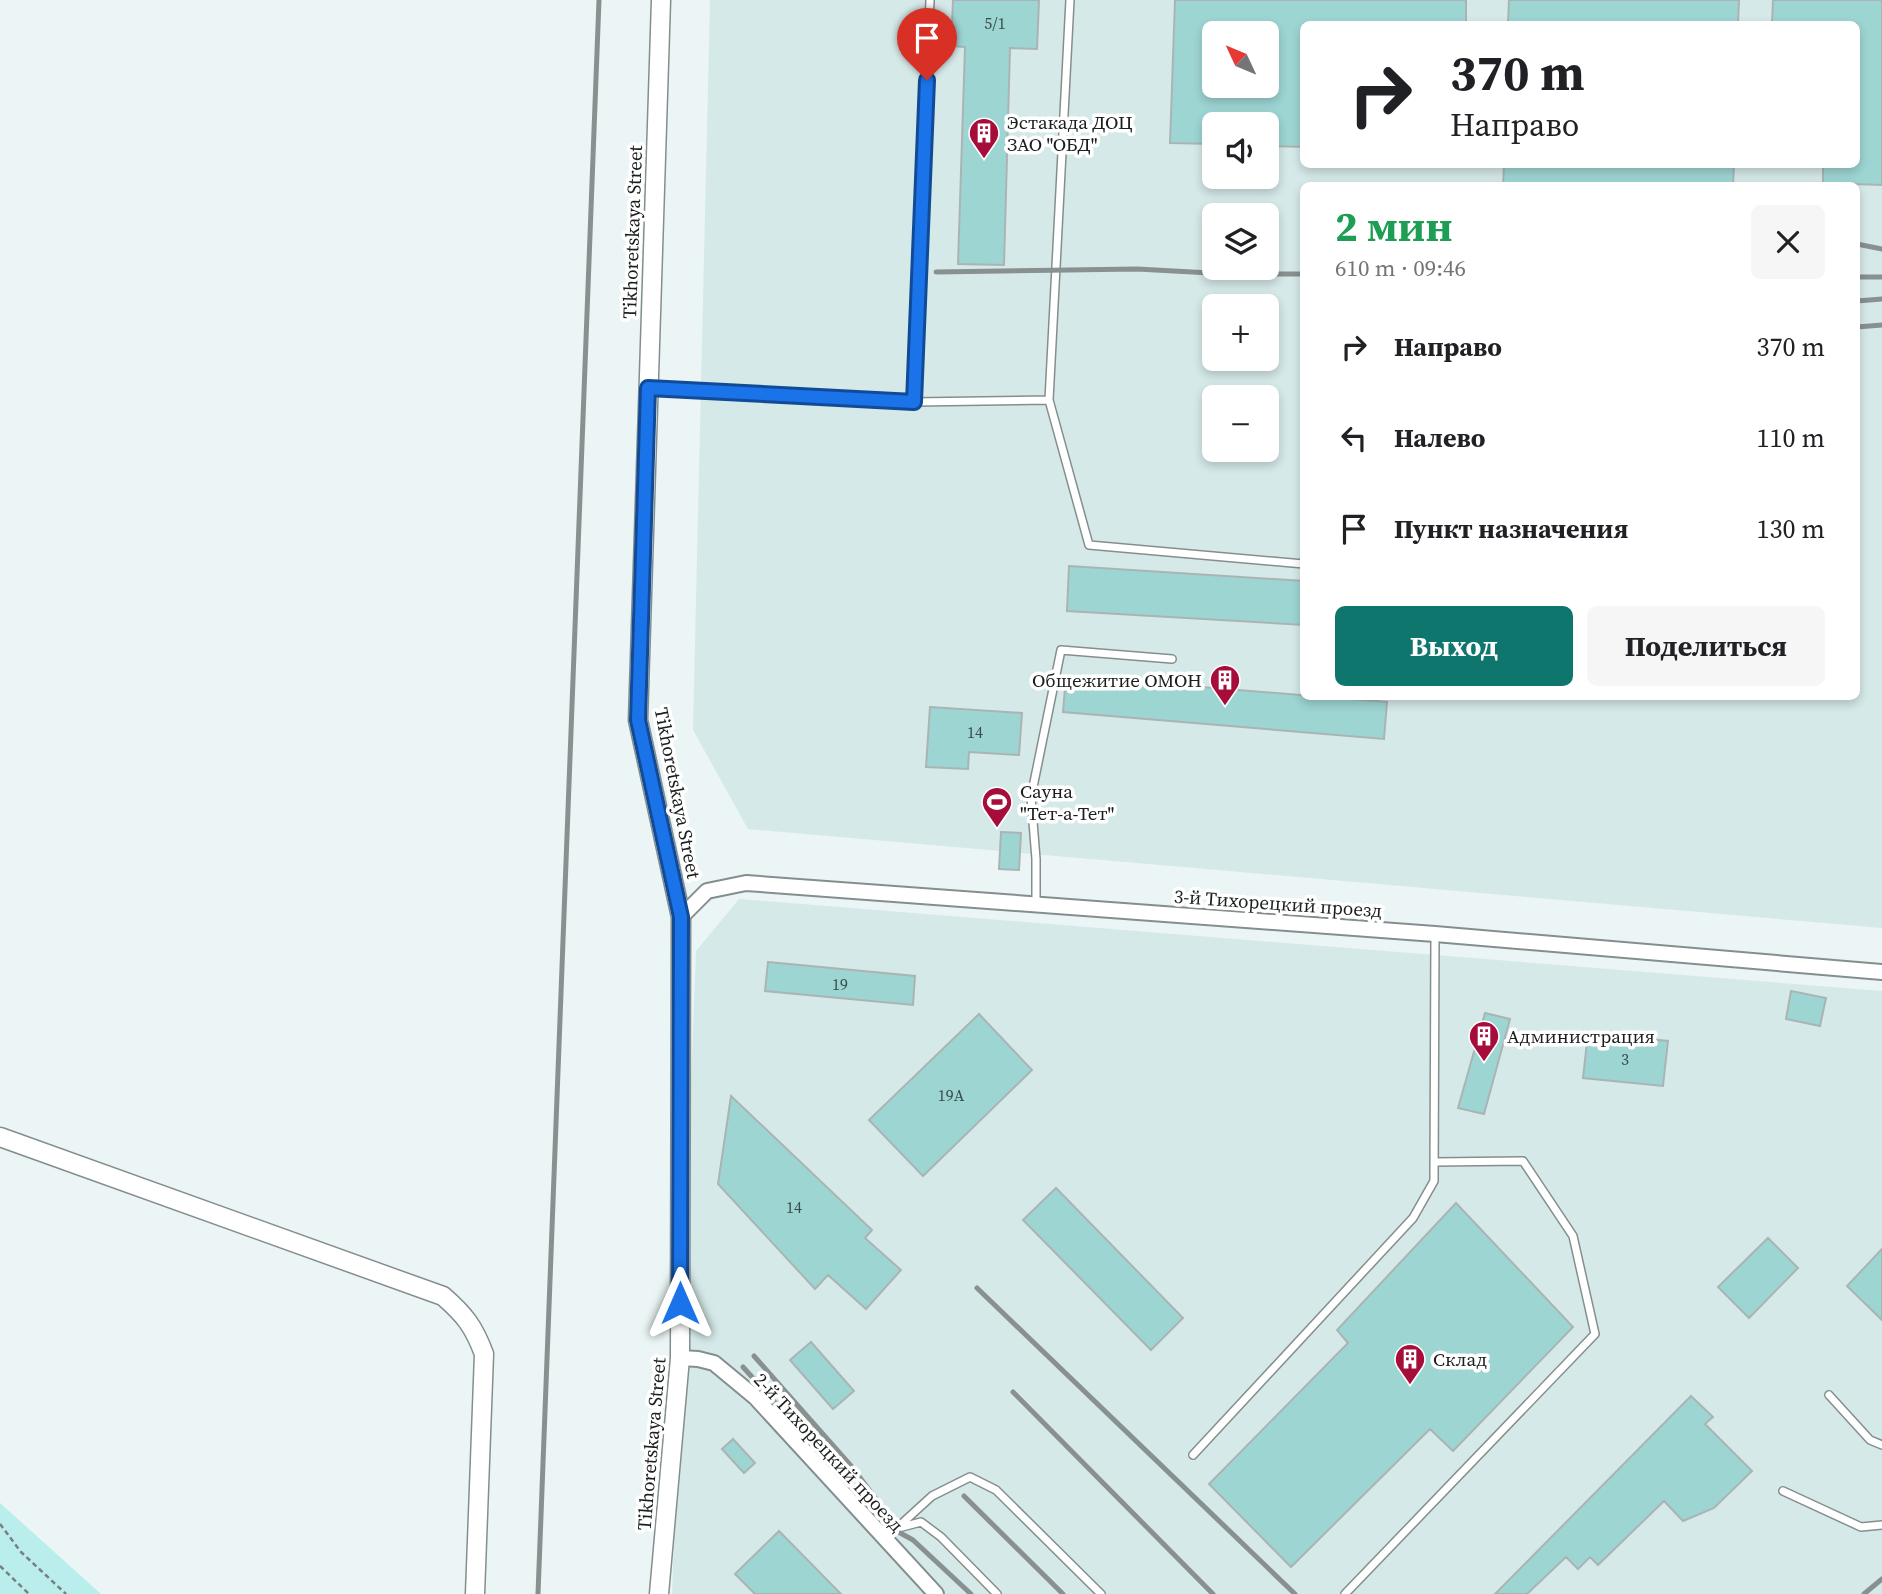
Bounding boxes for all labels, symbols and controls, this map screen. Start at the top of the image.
pin [897,8,957,80]
house number: 5/1 [984,12,1006,34]
icon: arrive [908,19,946,57]
north arrow [1202,21,1279,98]
map controls [1202,21,1279,462]
text: 370 m [1450,39,1585,106]
icon: right [1335,49,1426,140]
text: Направо [1450,103,1579,147]
place label: Эстакада ДОЦ ЗАО "ОБД" [1007,109,1133,157]
button: sound [1202,112,1279,189]
building icon: Эстакада ДОЦ ЗАО "ОБД" [967,116,1001,160]
street label: Tikhoretskaya Street [616,144,648,319]
text: 2 мин [1335,197,1452,255]
button: layers [1202,203,1279,280]
button: close [1751,205,1825,279]
text: 610 m · 09:46 [1335,252,1466,284]
button: + [1202,294,1279,371]
icon: right [1335,328,1373,366]
text: Направо [1394,329,1502,365]
text: 370 m [1757,329,1825,365]
button: − [1202,385,1279,462]
icon: left [1335,419,1373,457]
text: Налево [1394,420,1485,456]
text: 110 m [1757,420,1825,456]
icon: arrive [1335,510,1373,548]
text: Пункт назначения [1394,511,1628,547]
text: 130 m [1757,511,1825,547]
button: Выход [1335,606,1573,686]
button: Поделиться [1587,606,1825,686]
building icon: Общежитие ОМОН [1208,663,1242,707]
place label: Общежитие ОМОН [1032,667,1202,693]
street label: Tikhoretskaya Street [649,705,707,882]
house number: 14 [967,721,983,743]
place label: Сауна "Тет-а-Тет" [1020,778,1114,826]
sports icon: Сауна "Тет-а-Тет" [980,785,1014,829]
street label: 3-й Тихорецкий проезд [1173,883,1383,923]
house number: 19 [832,973,848,995]
building icon: Администрация [1467,1019,1501,1063]
place label: Администрация [1507,1023,1655,1049]
house number: 3 [1621,1048,1629,1070]
house number: 19А [938,1084,965,1106]
house number: 14 [786,1196,802,1218]
position arrow [643,1266,717,1340]
building icon: Склад [1393,1342,1427,1386]
place label: Склад [1433,1346,1487,1372]
street label: Tikhoretskaya Street [630,1356,672,1532]
street label: 2-й Тихорецкий проезд [748,1367,910,1537]

